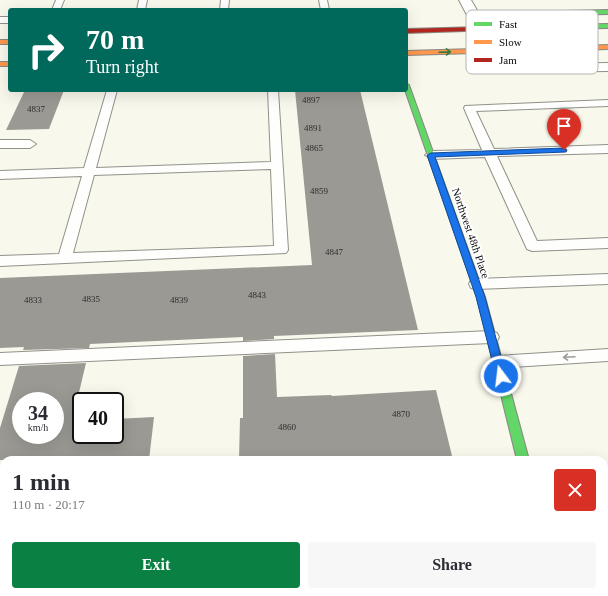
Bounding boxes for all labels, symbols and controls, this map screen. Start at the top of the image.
legend [466,10,598,74]
text: Fast [499,18,517,30]
icon: right [20,24,72,76]
text: 70 m [86,24,144,55]
text: Slow [499,36,522,48]
one-way arrow [438,48,451,56]
text: Jam [499,54,517,66]
text: Turn right [86,57,159,77]
house number: 4897 [302,95,321,105]
house number: 4837 [27,104,46,114]
pin [547,109,581,150]
icon: arrive [553,115,575,137]
house number: 4891 [304,123,322,133]
house number: 4865 [305,143,324,153]
house number: 4859 [310,186,329,196]
street label: Northwest 48th Place [450,186,492,280]
house number: 4847 [325,247,344,257]
house number: 4843 [248,290,267,300]
house number: 4835 [82,294,101,304]
house number: 4833 [24,295,43,305]
house number: 4839 [170,295,189,305]
one-way arrow [563,354,576,361]
position arrow [480,355,522,397]
speed limit sign: 40 [72,392,124,444]
text: 34 [28,402,48,424]
house number: 4870 [392,409,411,419]
text: km/h [28,422,48,433]
house number: 4860 [278,422,297,432]
text: 1 min [12,469,70,495]
button: close [554,469,596,511]
text: 110 m · 20:17 [12,497,85,512]
button: Exit [12,542,300,588]
button: Share [308,542,596,588]

